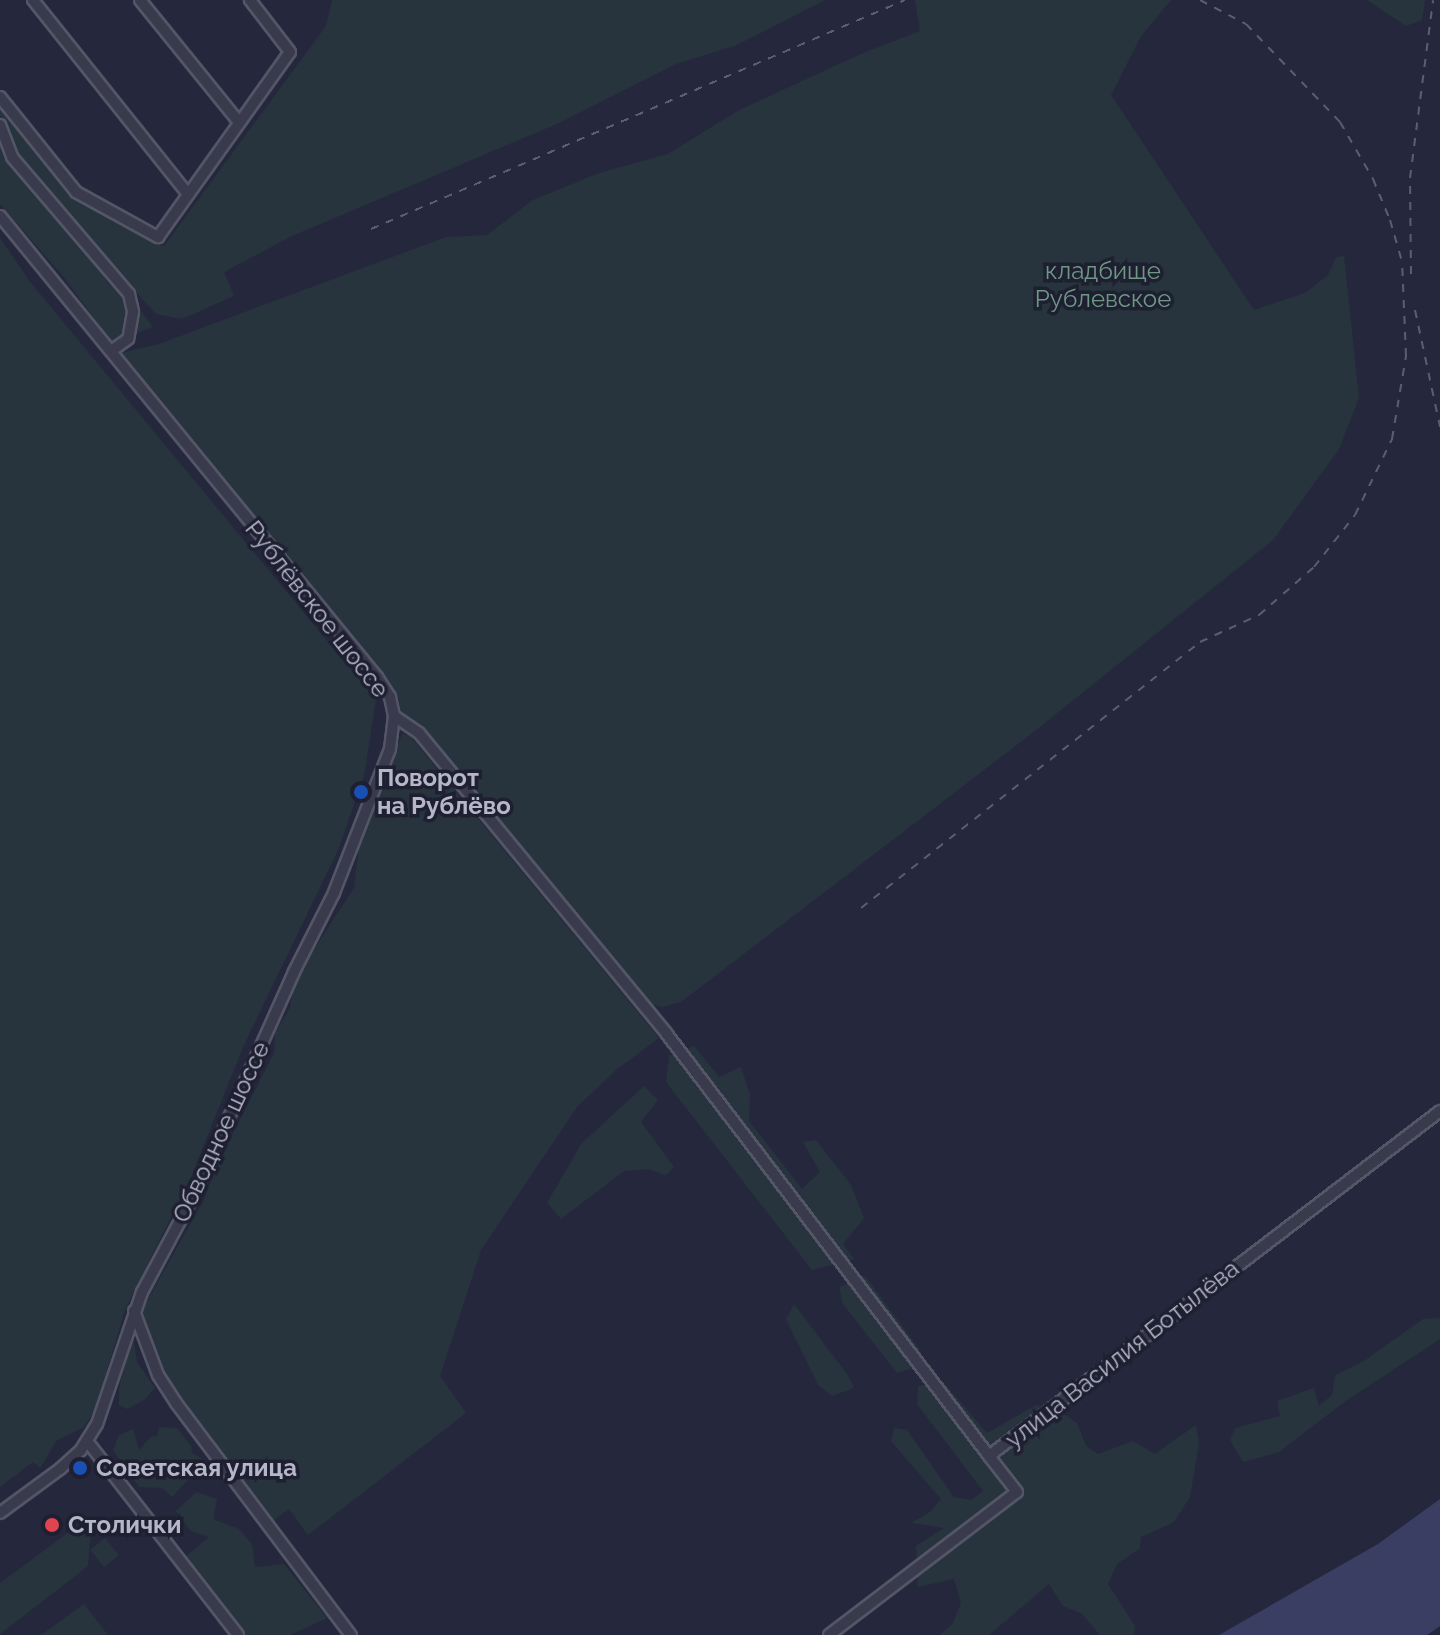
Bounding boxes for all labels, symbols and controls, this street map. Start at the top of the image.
park label: кладбище Рублевское [1035,257,1171,313]
street label: Рублёвское шоссе [239,515,395,703]
place label: Поворот на Рублёво [377,764,511,820]
marker: Поворот на Рублёво [352,783,370,801]
street label: Обводное шоссе [167,1037,275,1227]
street label: улица Василия Ботылёва [1000,1254,1244,1454]
place label: Советская улица [96,1454,298,1482]
marker: Советская улица [71,1459,89,1477]
place label: Столички [68,1511,181,1539]
marker: Столички [43,1516,61,1534]

